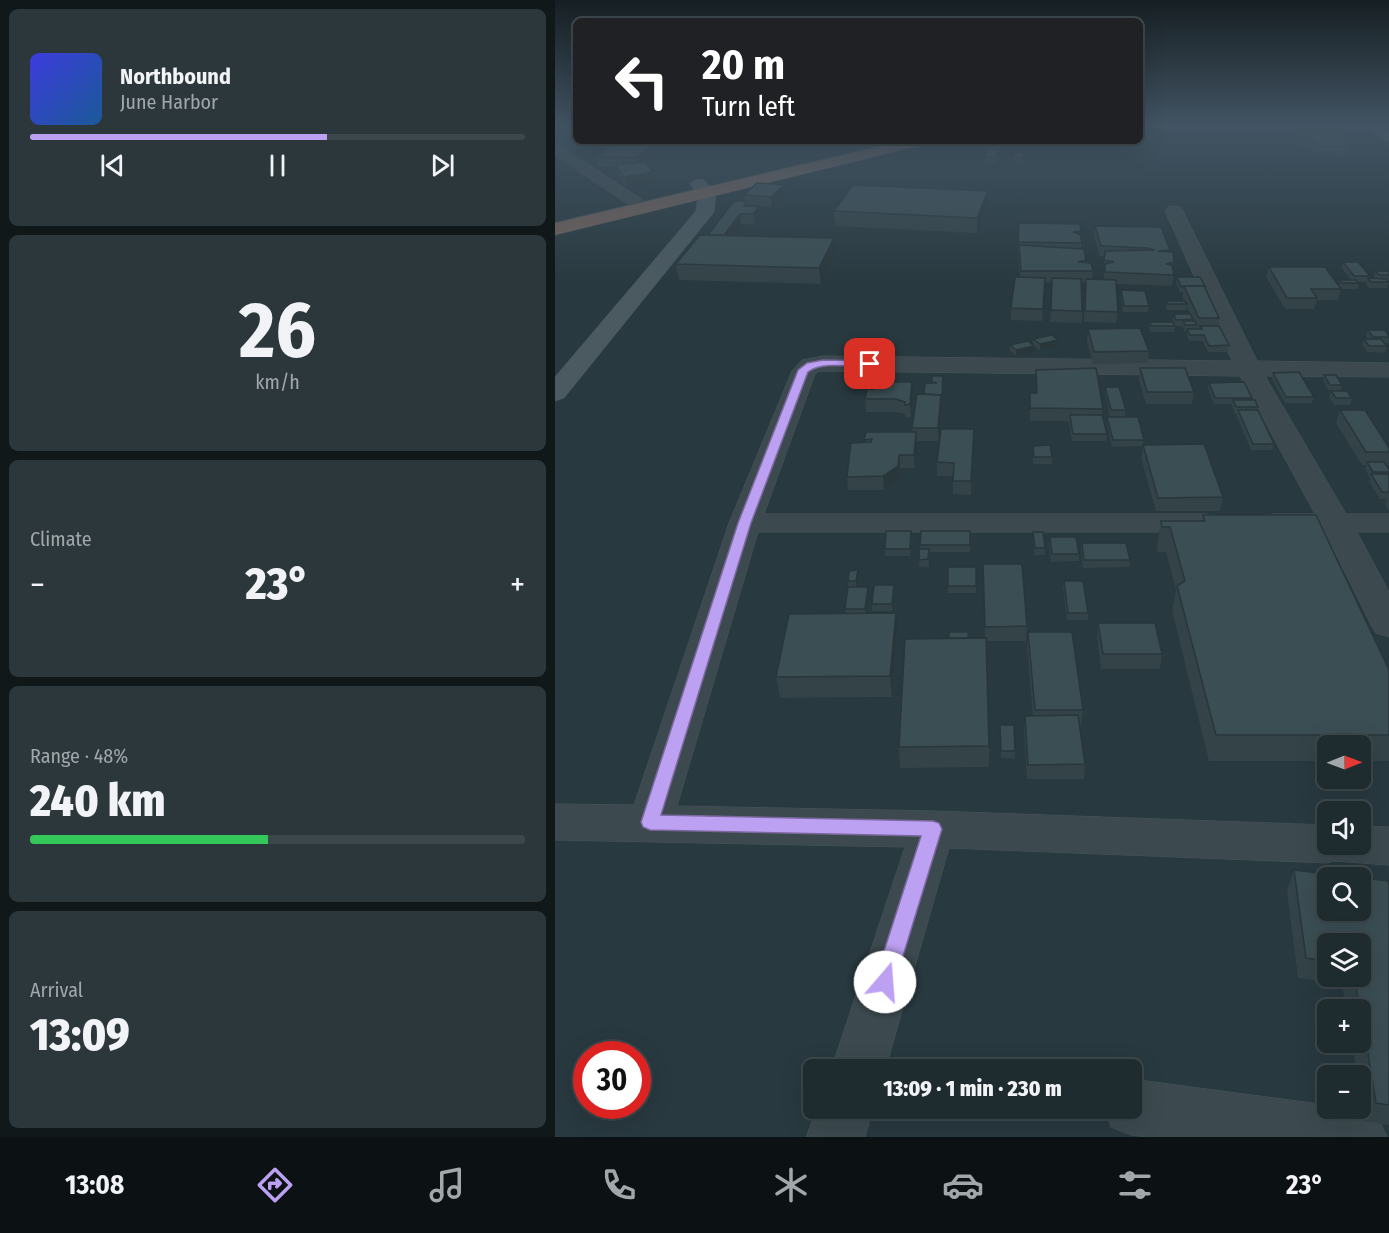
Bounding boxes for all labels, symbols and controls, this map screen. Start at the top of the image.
text: 20 m [702,40,785,90]
icon: left [603,42,681,120]
text: Northbound [120,63,231,90]
text: June Harbor [120,90,218,114]
text: Turn left [702,91,795,123]
icon: previous [96,149,129,182]
icon: pause [261,149,294,182]
icon: next [426,149,459,182]
text: 26 [239,284,316,378]
pin [844,338,895,389]
icon: arrive [853,347,886,380]
text: km/h [255,370,300,394]
text: Climate [30,527,92,551]
text: 23° [246,557,309,611]
text: − [30,565,45,605]
text: + [510,565,525,605]
north arrow [1317,735,1371,789]
map controls [1317,735,1371,1119]
text: Range · 48% [30,744,128,768]
text: 240 km [30,774,166,828]
button: sound [1317,801,1371,855]
button: search [1317,867,1371,921]
button: layers [1317,933,1371,987]
position arrow [853,950,917,1014]
text: Arrival [30,978,83,1002]
button: + [1317,999,1371,1053]
text: 13:09 [30,1008,130,1062]
speed limit sign: 30 [573,1041,651,1119]
button: − [1317,1065,1371,1119]
text: 13:09 · 1 min · 230 m [883,1075,1062,1102]
icon: directions [254,1164,296,1206]
icon: music [426,1164,468,1206]
icon: phone [598,1164,640,1206]
icon: climate [770,1164,812,1206]
icon: car [942,1164,984,1206]
icon: filters [1114,1164,1156,1206]
text: 13:08 [65,1169,124,1201]
text: 23° [1286,1169,1324,1201]

